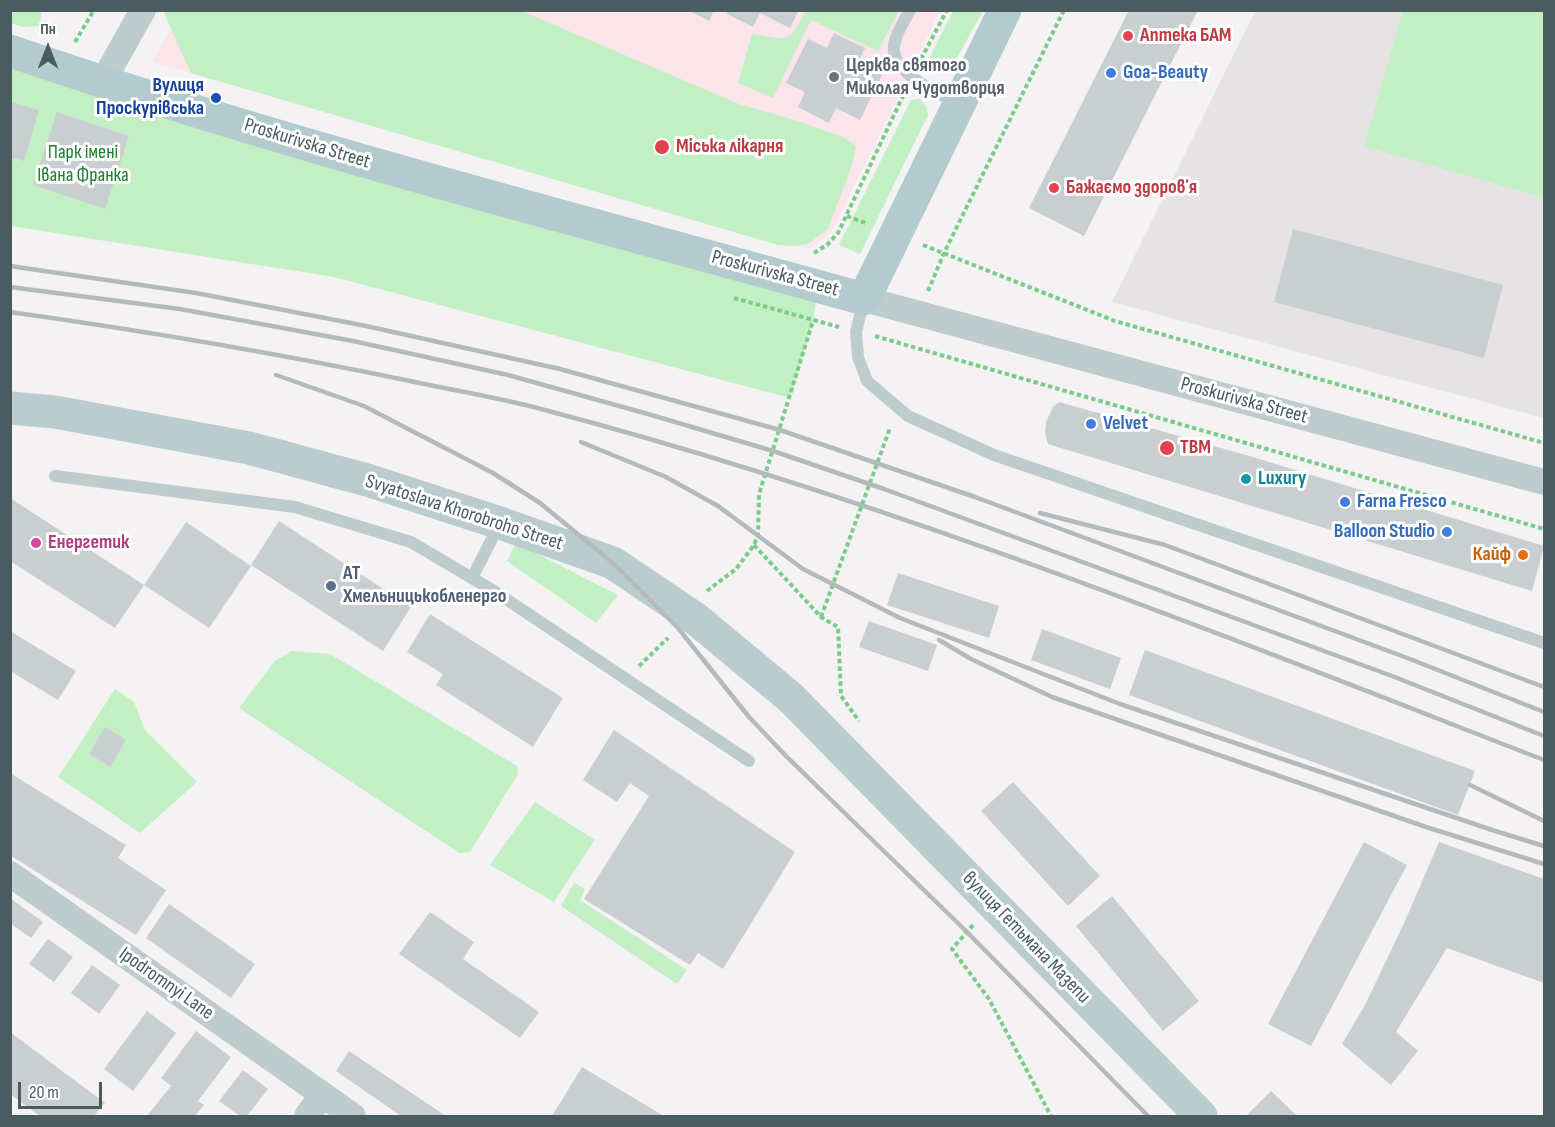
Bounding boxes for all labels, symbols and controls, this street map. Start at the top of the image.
north arrow [18,18,78,78]
text: Пн [40,20,56,39]
place label: Аптека БАМ [1140,24,1231,48]
marker: Аптека БАМ [1121,29,1135,43]
place label: Церква святого Миколая Чудотворця [846,54,1005,101]
place label: Goa-Beauty [1123,61,1208,85]
marker: Goa-Beauty [1104,66,1118,80]
marker: Церква святого Миколая Чудотворця [827,70,841,84]
place label: Вулиця Проскурівська [96,74,204,121]
marker: Вулиця Проскурівська [209,91,223,105]
street label: Proskurivska Street [241,113,373,175]
place label: Міська лікарня [676,135,783,159]
marker: Міська лікарня [653,138,671,156]
park label: Парк імені Івана Франка [37,141,129,188]
place label: Бажаємо здоровʼя [1066,176,1197,200]
marker: Бажаємо здоровʼя [1047,181,1061,195]
street label: Proskurivska Street [709,246,841,302]
street label: Proskurivska Street [1178,373,1310,429]
place label: Velvet [1103,412,1148,436]
marker: Velvet [1084,417,1098,431]
place label: ТВМ [1180,436,1211,460]
marker: ТВМ [1158,439,1176,457]
place label: Luxury [1258,467,1306,491]
street label: Svyatoslava Khorobroho Street [362,470,566,556]
marker: Luxury [1239,472,1253,486]
place label: Farna Fresco [1357,490,1447,514]
marker: Farna Fresco [1338,495,1352,509]
place label: Balloon Studio [1334,520,1435,544]
marker: Balloon Studio [1440,525,1454,539]
place label: Енергетик [48,531,129,555]
marker: Енергетик [29,536,43,550]
place label: Кайф [1473,543,1511,567]
marker: Кайф [1516,548,1530,562]
place label: АТ Хмельницькобленерго [343,562,507,609]
marker: АТ Хмельницькобленерго [324,579,338,593]
street label: вулиця Гетьмана Мазепи [957,867,1095,1009]
street label: Ipodromnyi Lane [114,943,218,1025]
scale bar [21,1070,105,1108]
text: 20 m [29,1082,59,1103]

